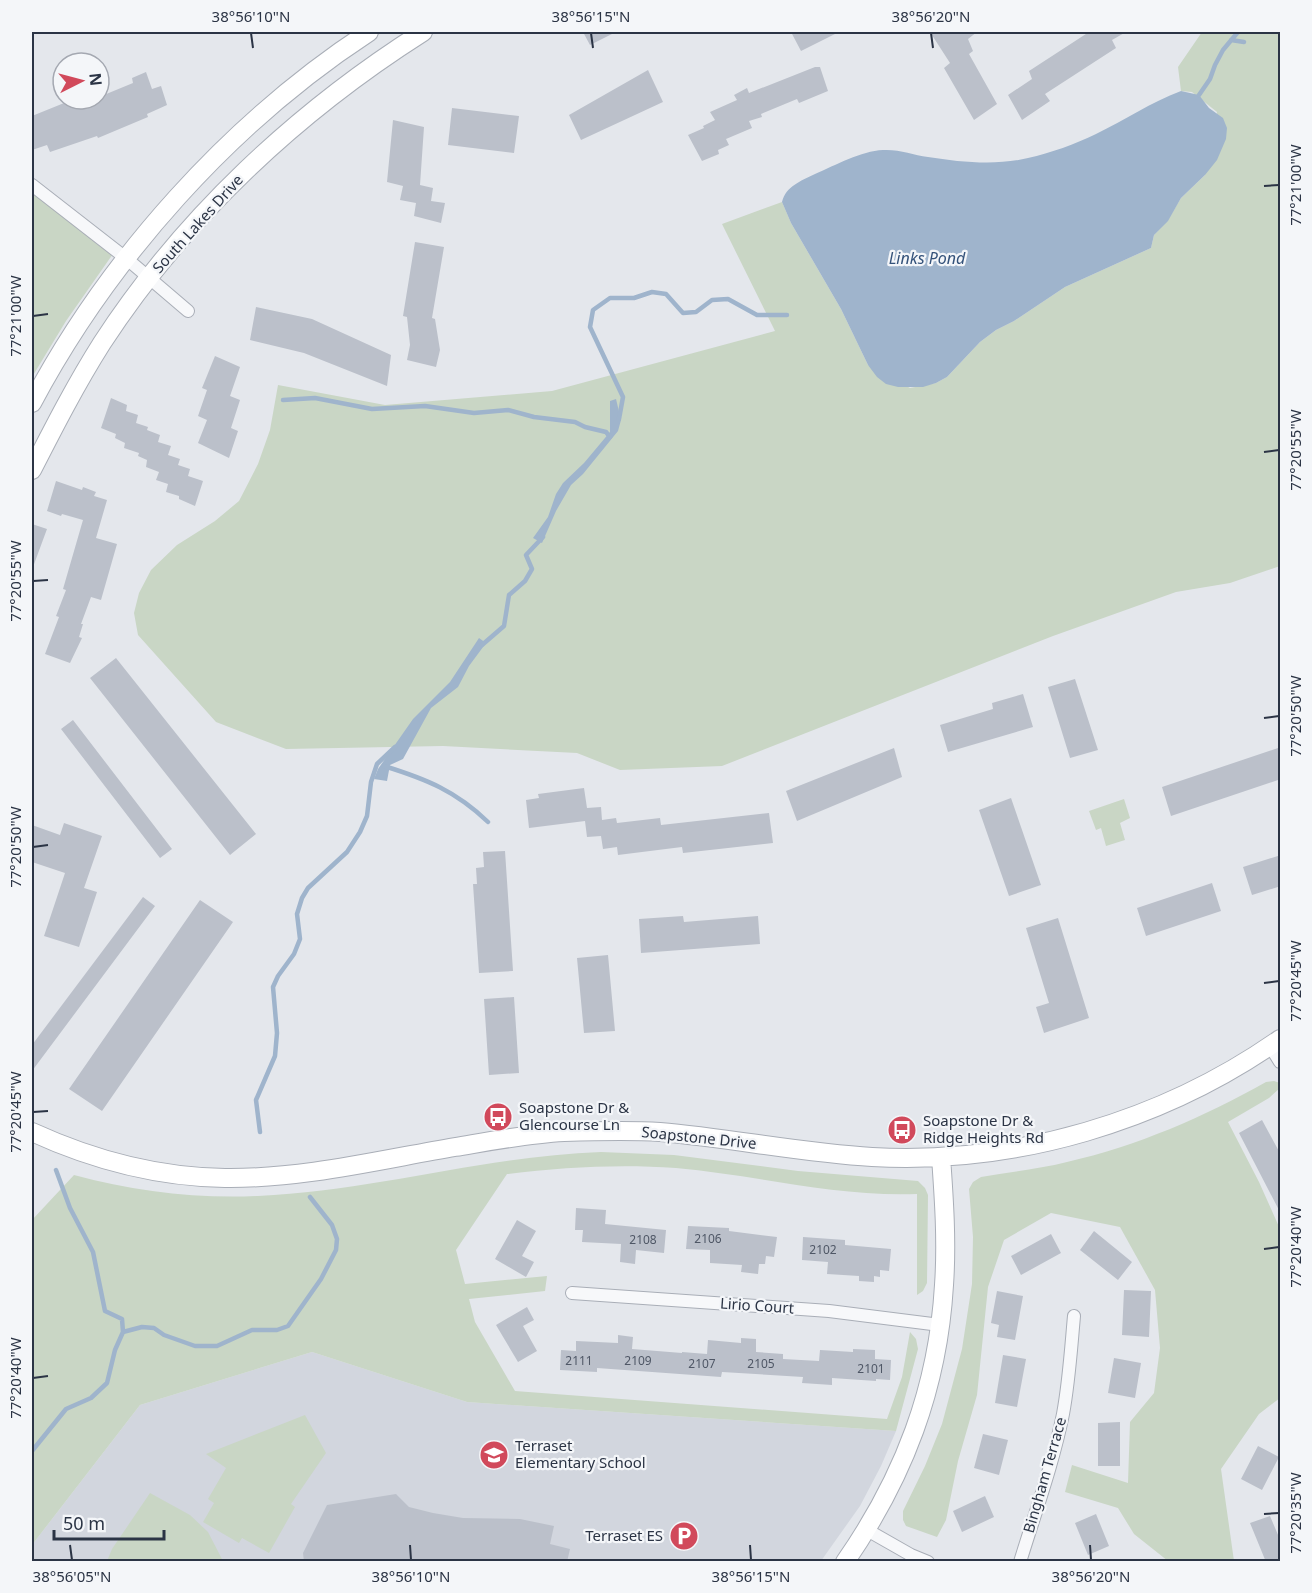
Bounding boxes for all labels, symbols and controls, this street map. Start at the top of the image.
text: 38°56'10"N [212,6,290,26]
text: 38°56'15"N [552,6,630,26]
text: 38°56'20"N [892,6,970,26]
north arrow [51,51,111,111]
text: N [84,72,108,87]
text: 77°21'00"W [1285,144,1305,226]
street label: South Lakes Drive [148,170,247,277]
water label: Links Pond [889,247,966,269]
text: 77°21'00"W [5,275,25,357]
text: 77°20'55"W [1285,409,1305,491]
text: 77°20'55"W [5,540,25,622]
text: 77°20'50"W [1285,675,1305,757]
text: 77°20'50"W [5,806,25,888]
text: 77°20'45"W [1285,940,1305,1022]
text: 77°20'45"W [5,1071,25,1153]
place label: Soapstone Dr & Glencourse Ln [519,1097,629,1134]
bus stop icon: Soapstone Dr & Glencourse Ln [482,1101,514,1133]
place label: Soapstone Dr & Ridge Heights Rd [923,1110,1044,1147]
bus stop icon: Soapstone Dr & Ridge Heights Rd [886,1114,918,1146]
street label: Soapstone Drive [641,1121,758,1153]
text: 77°20'40"W [1285,1206,1305,1288]
house number: 2106 [694,1230,722,1247]
house number: 2108 [629,1231,657,1248]
house number: 2102 [809,1241,837,1258]
street label: Lirio Court [719,1292,795,1318]
text: 77°20'40"W [5,1337,25,1419]
house number: 2111 [565,1352,593,1369]
house number: 2109 [624,1352,652,1369]
house number: 2107 [688,1355,716,1372]
house number: 2105 [747,1355,775,1372]
house number: 2101 [857,1360,885,1377]
street label: Bingham Terrace [1018,1414,1070,1535]
place label: Terraset Elementary School [515,1435,646,1472]
school or university icon: Terraset Elementary School [478,1439,510,1471]
text: 77°20'35"W [1285,1472,1305,1554]
scale bar [54,1503,164,1541]
text: 50 m [63,1511,105,1535]
parking icon: Terraset ES [668,1520,700,1552]
place label: Terraset ES [585,1525,663,1545]
text: 38°56'05"N [33,1566,111,1586]
text: 38°56'10"N [372,1566,450,1586]
text: 38°56'15"N [712,1566,790,1586]
text: 38°56'20"N [1052,1566,1130,1586]

